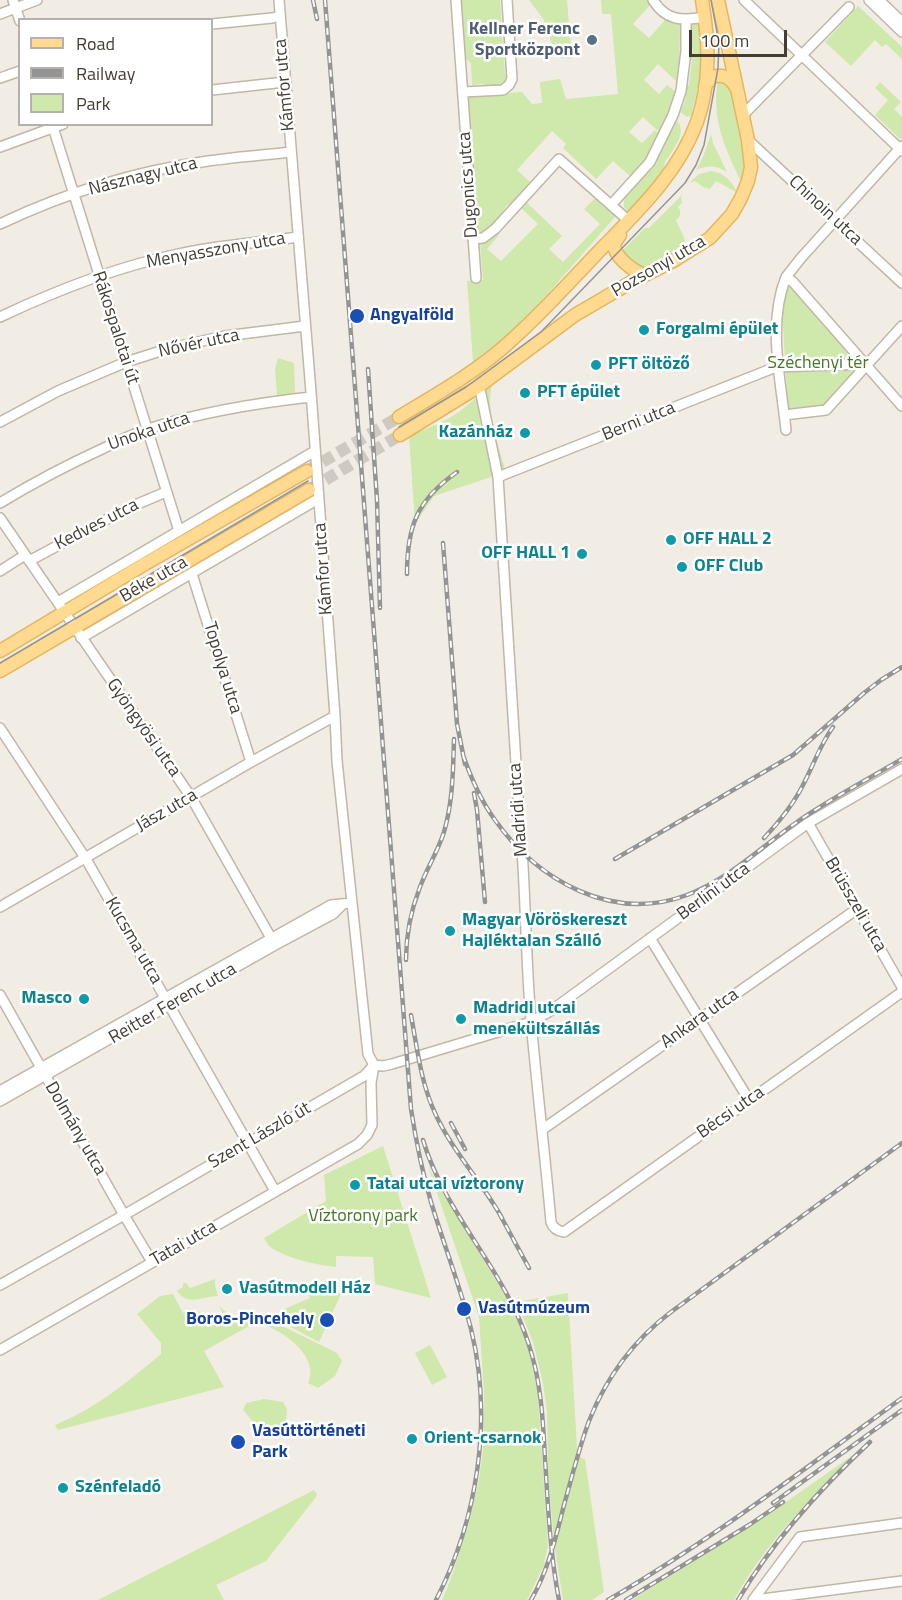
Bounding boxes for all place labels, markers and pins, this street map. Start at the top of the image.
place label: Kellner Ferenc Sportközpont [469,19,580,62]
marker: Kellner Ferenc Sportközpont [585,33,599,47]
place label: Angyalföld [370,305,454,327]
marker: Angyalföld [348,307,366,325]
place label: Forgalmi épület [656,319,778,341]
marker: Forgalmi épület [637,323,651,337]
place label: PFT öltöző [608,354,690,376]
marker: PFT öltöző [589,358,603,372]
place label: PFT épület [537,382,620,404]
marker: PFT épület [518,386,532,400]
place label: Kazánház [439,422,513,444]
marker: Kazánház [518,426,532,440]
place label: OFF HALL 2 [683,529,772,551]
marker: OFF HALL 2 [664,533,678,547]
place label: OFF HALL 1 [481,543,570,565]
marker: OFF HALL 1 [575,547,589,561]
place label: OFF Club [694,556,763,578]
marker: OFF Club [675,560,689,574]
place label: Magyar Vöröskereszt Hajléktalan Szálló [462,910,627,952]
marker: Magyar Vöröskereszt Hajléktalan Szálló [443,924,457,938]
place label: Masco [21,988,72,1010]
marker: Masco [77,992,91,1006]
place label: Madridi utcai menekültszállás [473,998,600,1040]
marker: Madridi utcai menekültszállás [454,1012,468,1026]
place label: Tatai utcai víztorony [367,1174,524,1196]
marker: Tatai utcai víztorony [348,1178,362,1192]
place label: Vasútmodell Ház [239,1278,371,1300]
marker: Vasútmodell Ház [220,1282,234,1296]
place label: Vasútmúzeum [478,1298,590,1320]
marker: Vasútmúzeum [455,1300,473,1318]
place label: Boros-Pincehely [186,1309,314,1331]
marker: Boros-Pincehely [318,1311,336,1329]
place label: Vasúttörténeti Park [252,1421,366,1464]
place label: Orient-csarnok [424,1428,541,1450]
marker: Orient-csarnok [405,1432,419,1446]
marker: Vasúttörténeti Park [229,1433,247,1451]
place label: Szénfeladó [75,1477,161,1499]
marker: Szénfeladó [56,1481,70,1495]

